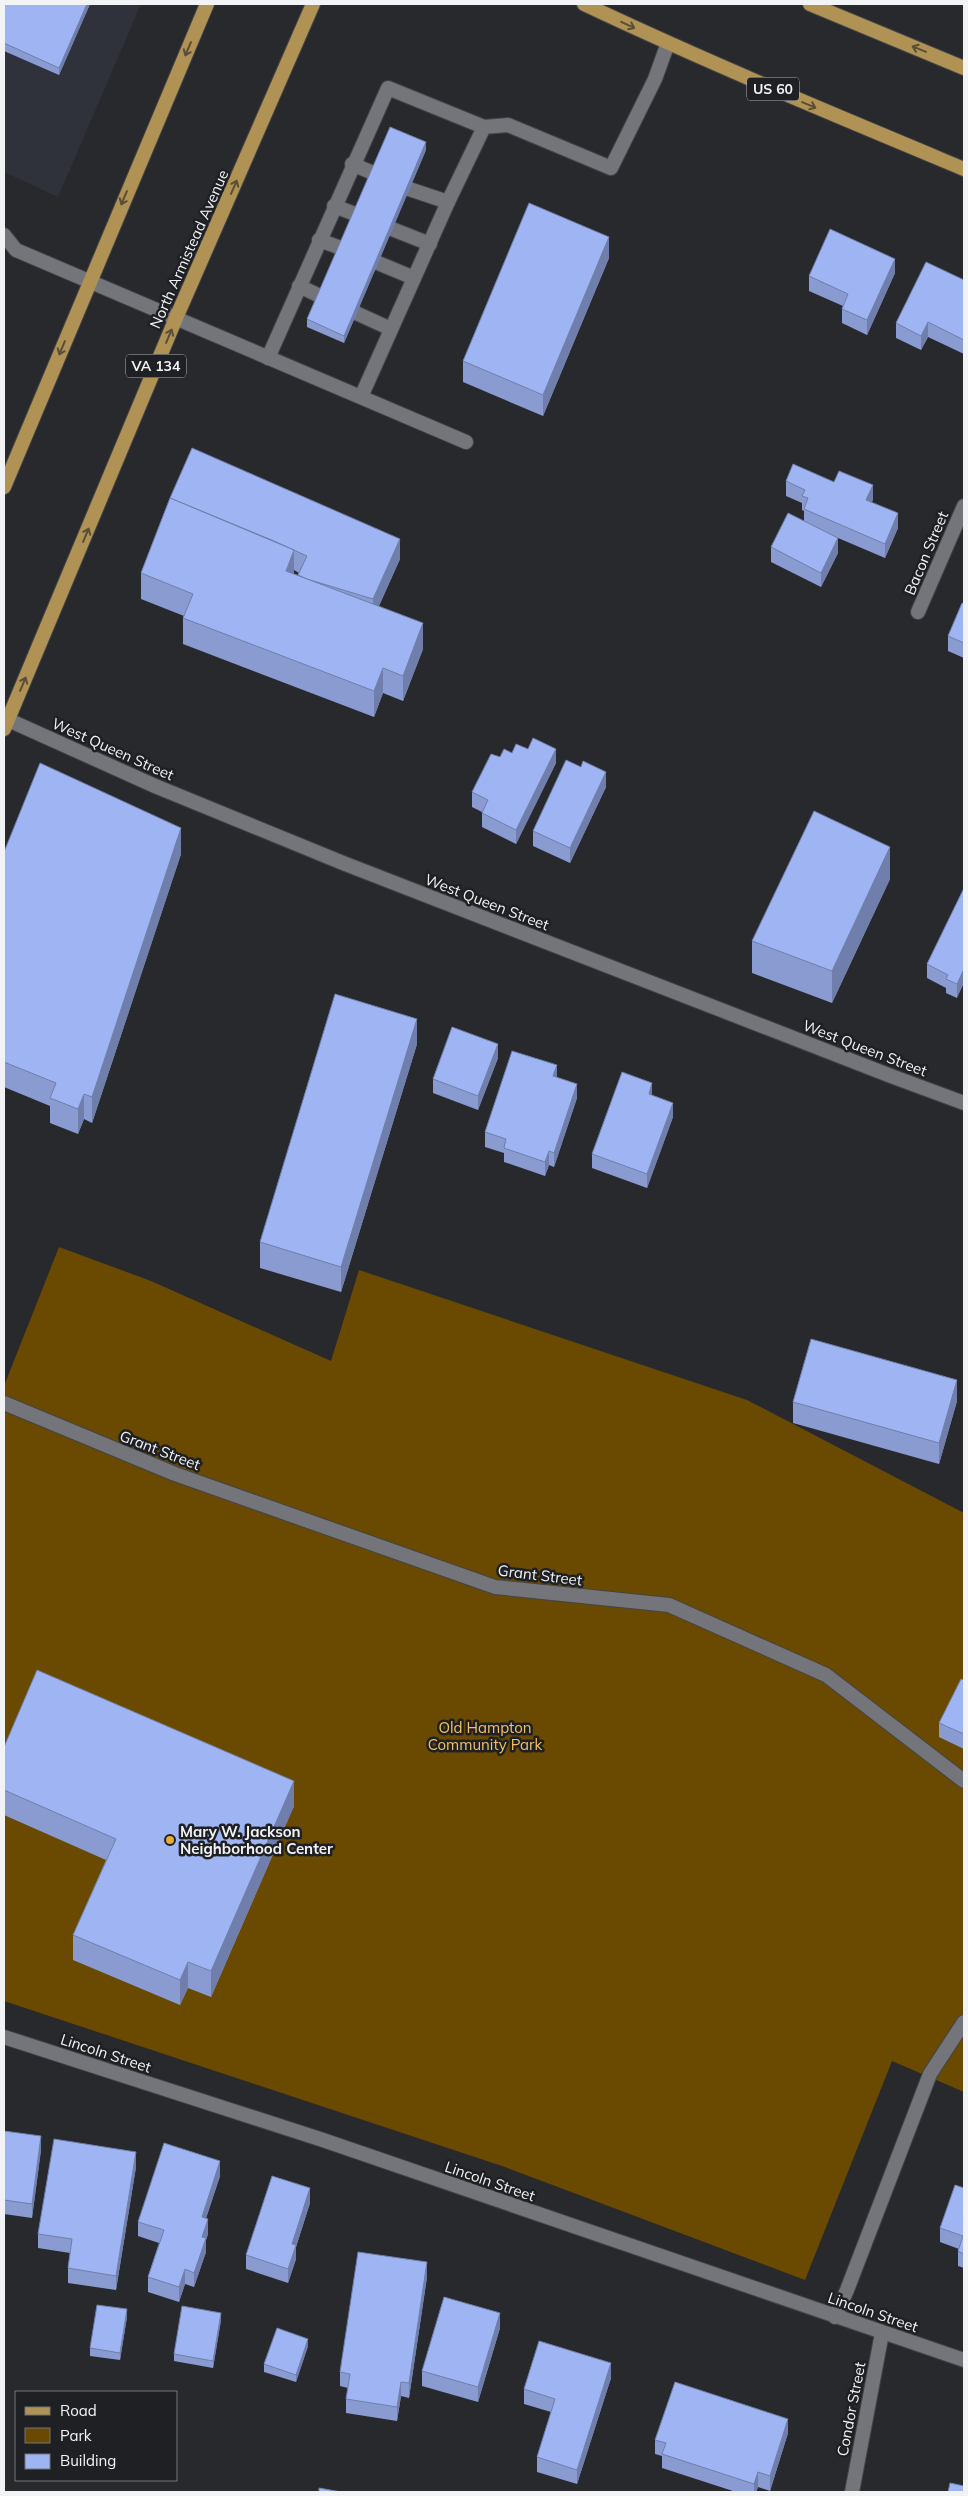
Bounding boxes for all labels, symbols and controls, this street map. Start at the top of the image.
one-way arrow [620,20,635,30]
one-way arrow [183,41,192,56]
one-way arrow [912,44,927,54]
road number: US 60 [747,78,799,100]
one-way arrow [801,100,816,110]
street label: North Armistead Avenue [145,167,233,331]
one-way arrow [229,180,239,195]
one-way arrow [119,190,129,205]
one-way arrow [164,329,174,344]
one-way arrow [56,340,66,355]
road number: VA 134 [126,354,186,378]
street label: Bacon Street [900,508,952,598]
one-way arrow [81,528,91,543]
one-way arrow [18,677,28,692]
street label: West Queen Street [49,714,177,784]
street label: West Queen Street [422,870,552,934]
street label: West Queen Street [800,1016,930,1080]
street label: Grant Street [117,1426,203,1474]
street label: Grant Street [497,1560,583,1590]
park label: Old Hampton Community Park [428,1718,542,1754]
place label: Mary W. Jackson Neighborhood Center [180,1822,333,1858]
marker: Mary W. Jackson Neighborhood Center [164,1834,176,1846]
street label: Lincoln Street [58,2029,154,2077]
street label: Lincoln Street [442,2157,538,2205]
street label: Lincoln Street [825,2288,921,2336]
street label: Condor Street [833,2360,869,2458]
legend [15,2391,178,2481]
text: Road [60,2401,97,2420]
text: Park [60,2426,92,2445]
text: Building [60,2451,116,2470]

